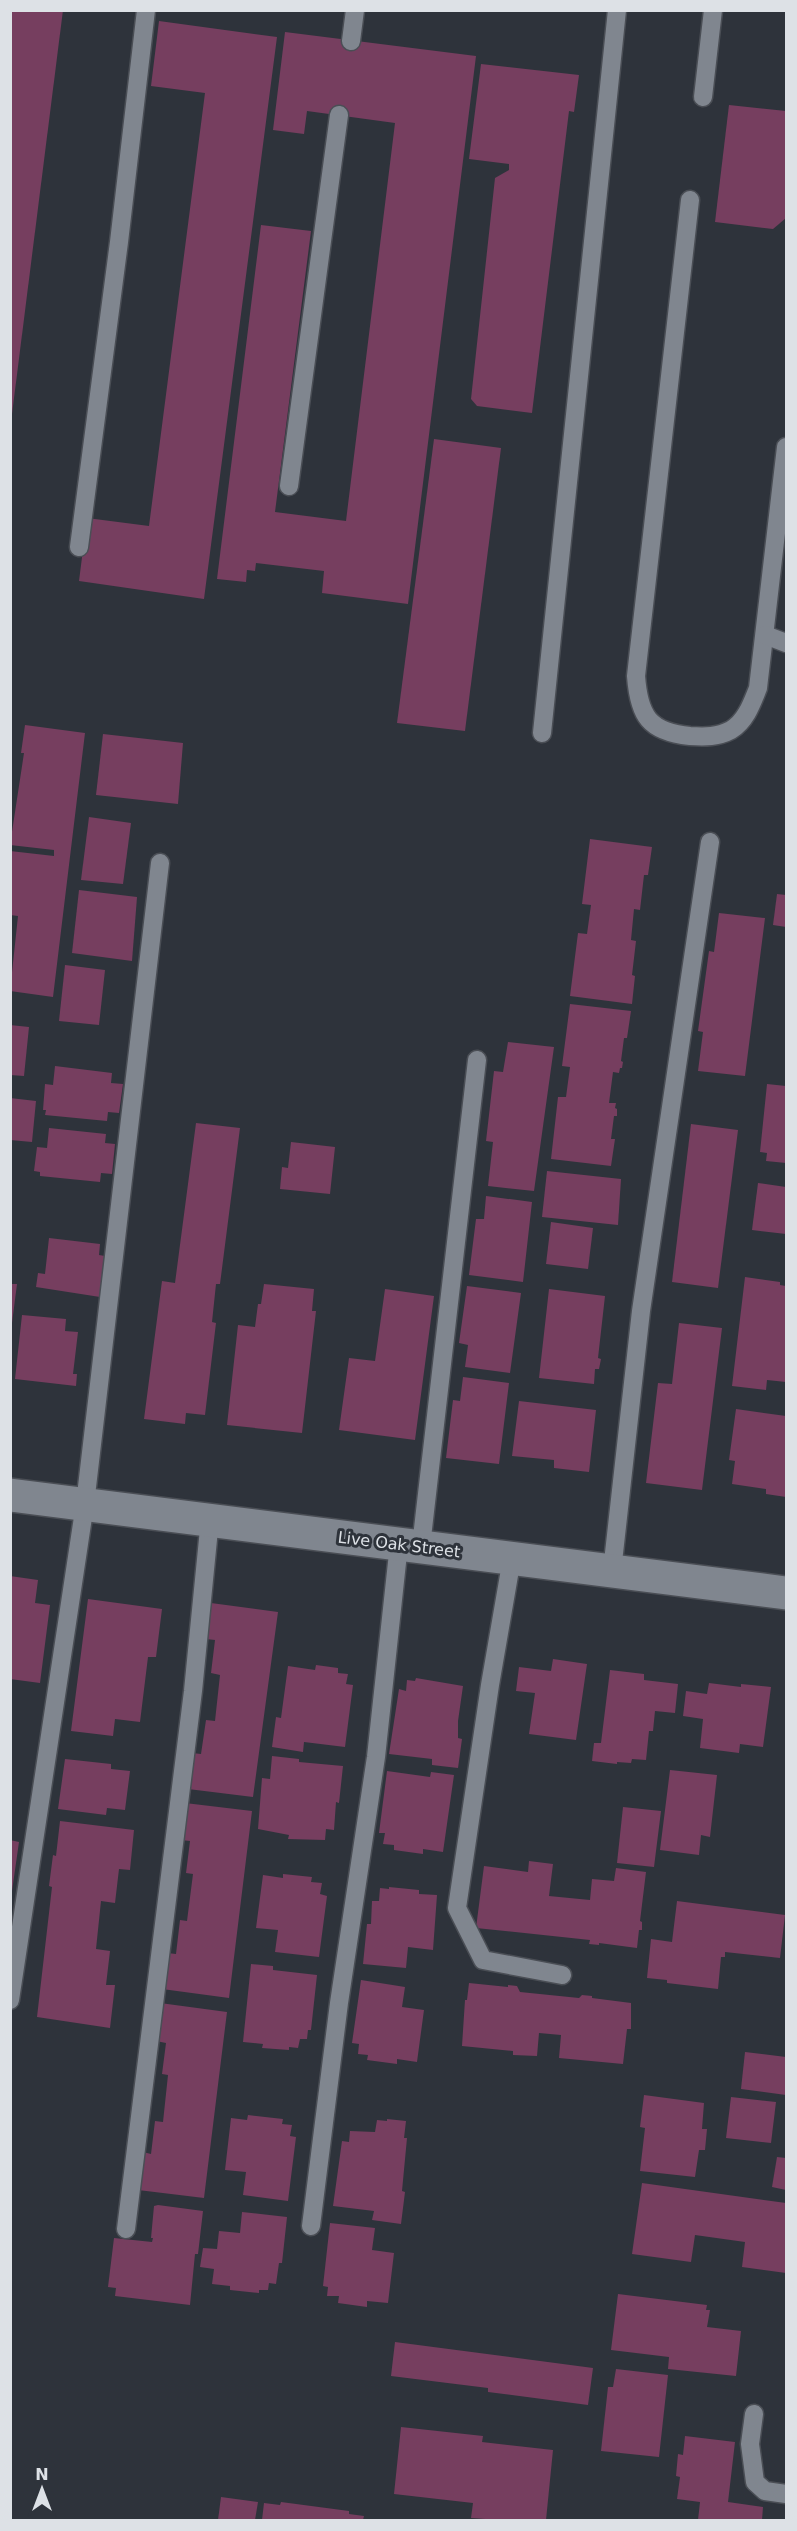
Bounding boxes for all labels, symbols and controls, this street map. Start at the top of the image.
street label: Live Oak Street [337,1528,461,1561]
north arrow [12,2459,72,2519]
text: N [35,2465,49,2484]

